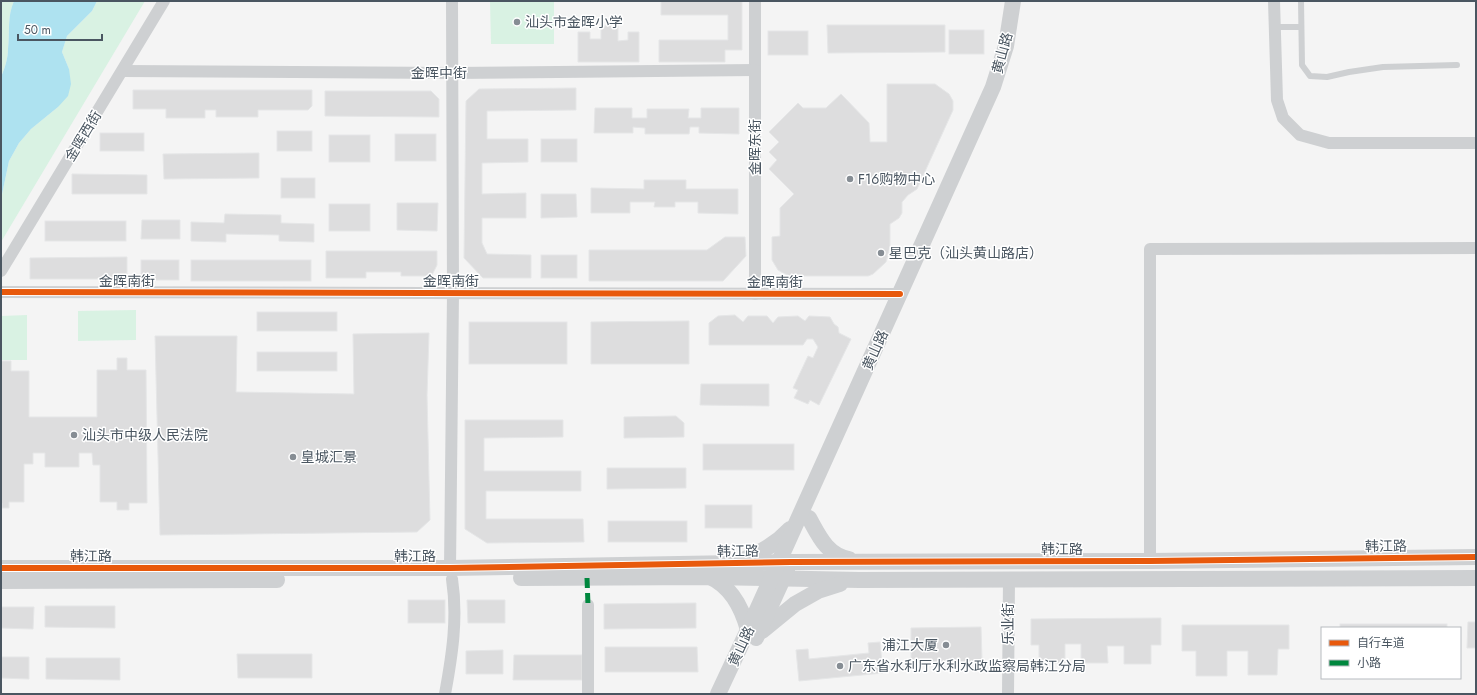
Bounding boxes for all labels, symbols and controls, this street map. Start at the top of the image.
place label: 汕头市金晖小学 [525,12,623,32]
scale bar [18,16,102,42]
marker: 汕头市金晖小学 [512,17,522,27]
text: 50 m [24,21,51,39]
street label: 黄山路 [987,30,1017,76]
street label: 金晖中街 [411,63,467,83]
street label: 金晖西街 [60,107,106,165]
street label: 金晖东街 [745,119,765,175]
place label: F16购物中心 [858,169,935,189]
marker: F16购物中心 [845,174,855,184]
place label: 星巴克（汕头黄山路店） [889,243,1043,263]
marker: 星巴克（汕头黄山路店） [876,248,886,258]
street label: 金晖南街 [99,271,155,291]
street label: 金晖南街 [423,271,479,291]
street label: 金晖南街 [747,272,803,292]
street label: 黄山路 [857,327,893,373]
place label: 汕头市中级人民法院 [82,425,208,445]
marker: 汕头市中级人民法院 [69,430,79,440]
place label: 皇城汇景 [301,447,357,467]
marker: 皇城汇景 [288,452,298,462]
street label: 韩江路 [1365,536,1407,556]
street label: 韩江路 [1041,539,1083,559]
street label: 韩江路 [717,541,759,561]
street label: 韩江路 [70,546,112,566]
street label: 韩江路 [394,546,436,566]
street label: 乐业街 [998,603,1018,645]
street label: 黄山路 [723,623,759,669]
legend [1321,627,1461,679]
text: 自行车道 [1357,634,1405,652]
place label: 浦江大厦 [882,635,938,655]
marker: 浦江大厦 [941,640,951,650]
text: 小路 [1357,654,1381,672]
place label: 广东省水利厅水利水政监察局韩江分局 [848,656,1086,676]
marker: 广东省水利厅水利水政监察局韩江分局 [835,661,845,671]

